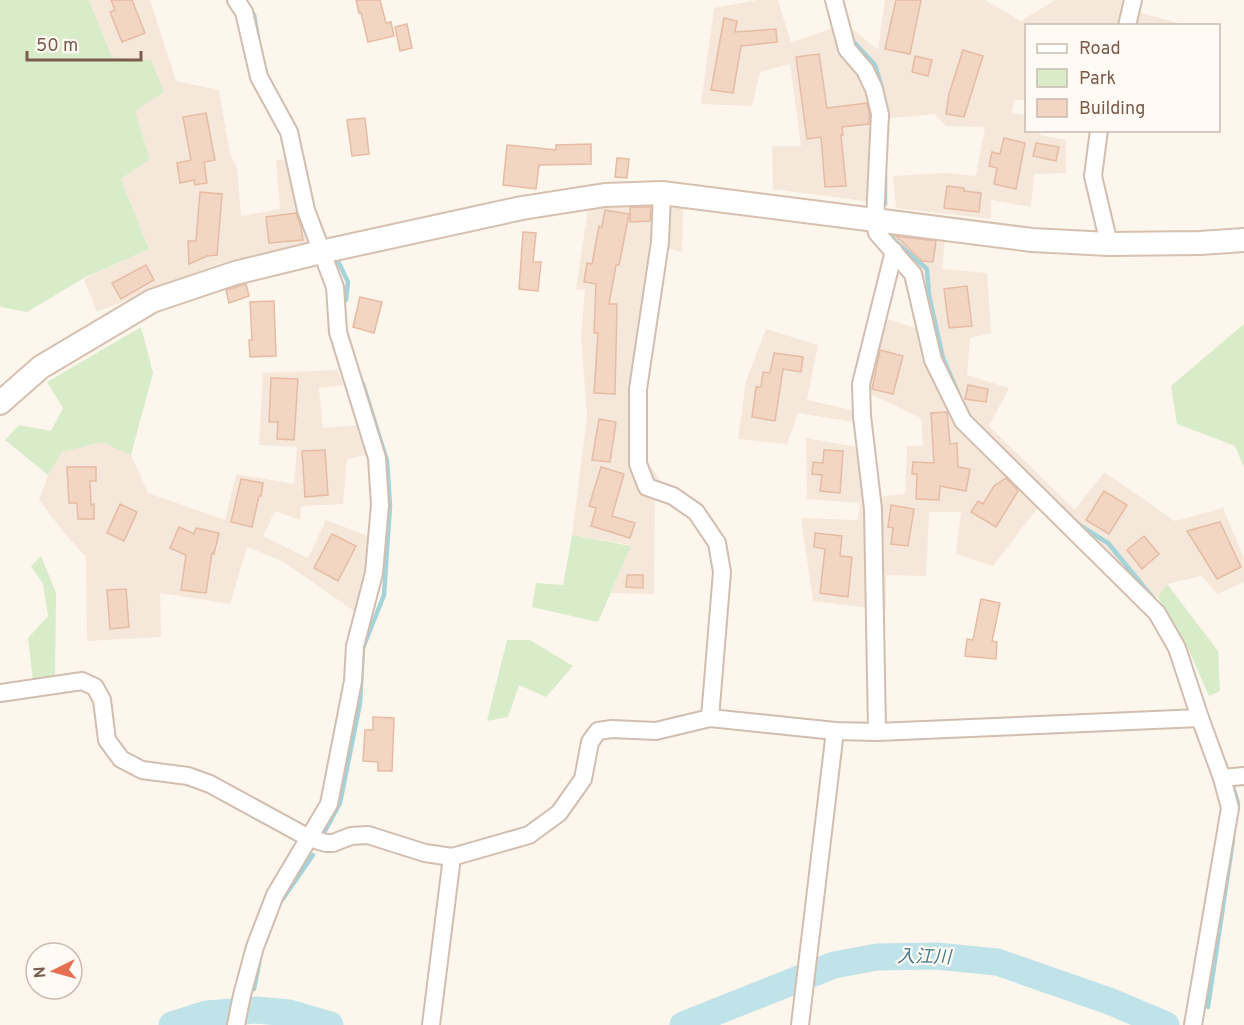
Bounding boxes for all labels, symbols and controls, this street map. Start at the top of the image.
scale bar [27,24,141,62]
legend [1025,24,1220,132]
text: 50 m [36,35,78,58]
text: Road [1079,38,1121,61]
text: Park [1079,68,1116,91]
text: Building [1079,98,1145,121]
north arrow [24,941,84,1001]
water label: 入江川 [897,946,953,970]
text: N [31,966,52,979]

